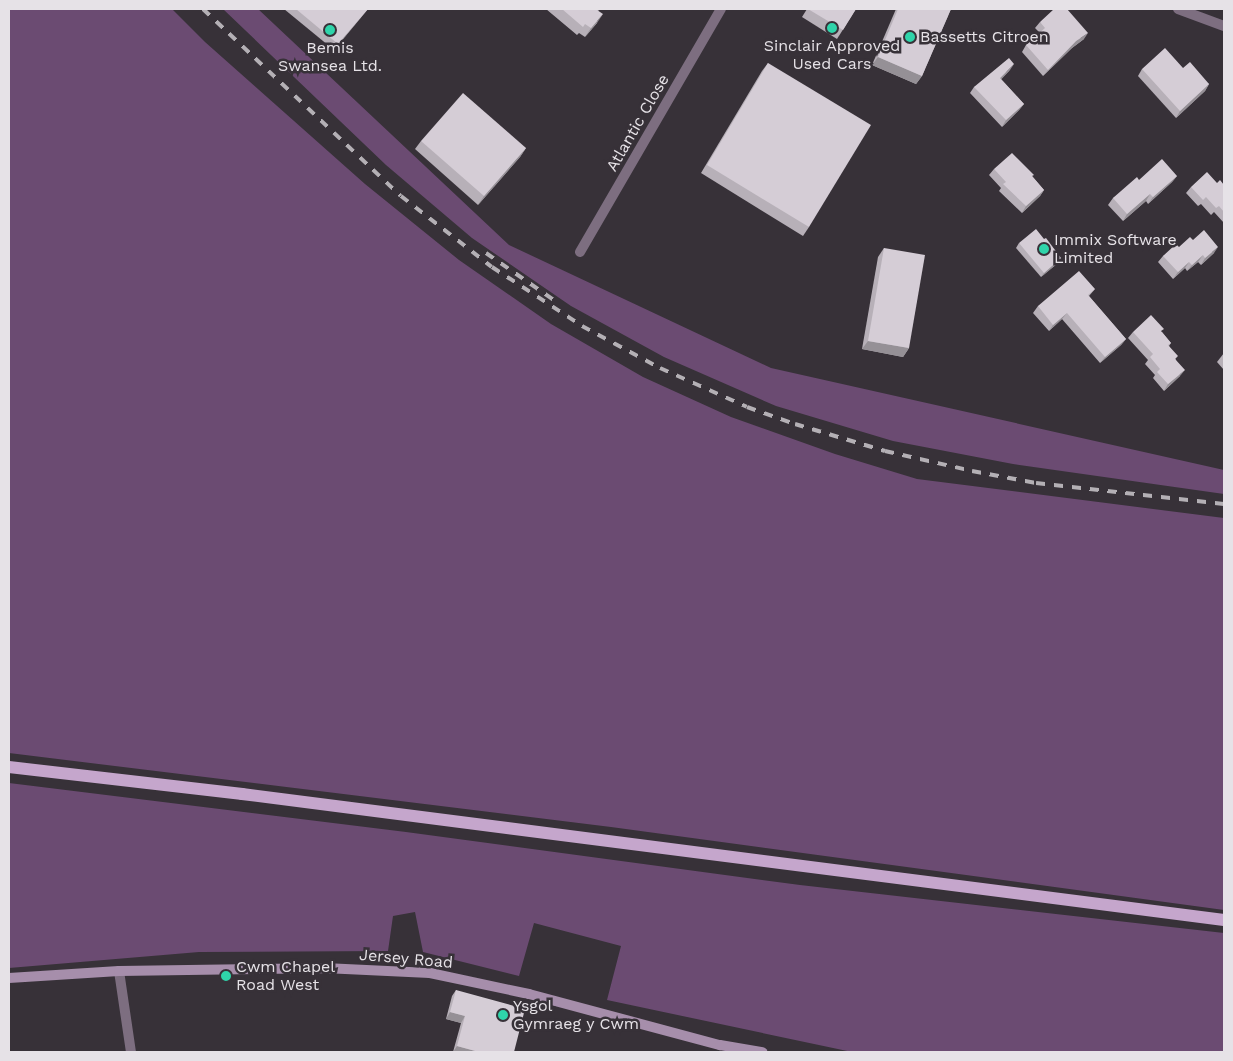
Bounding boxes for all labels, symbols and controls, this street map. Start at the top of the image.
marker: Sinclair Approved Used Cars [826,22,838,34]
marker: Bemis Swansea Ltd. [324,24,336,36]
place label: Bassetts Citroen [920,27,1049,47]
marker: Bassetts Citroen [904,31,916,43]
place label: Sinclair Approved Used Cars [763,36,901,74]
place label: Bemis Swansea Ltd. [278,38,382,76]
street label: Atlantic Close [602,71,674,175]
place label: Immix Software Limited [1054,230,1177,268]
marker: Immix Software Limited [1038,243,1050,255]
street label: Jersey Road [358,945,454,973]
place label: Cwm Chapel Road West [236,957,335,995]
marker: Cwm Chapel Road West [220,970,232,982]
place label: Ysgol Gymraeg y Cwm [513,996,640,1034]
marker: Ysgol Gymraeg y Cwm [497,1009,509,1021]

